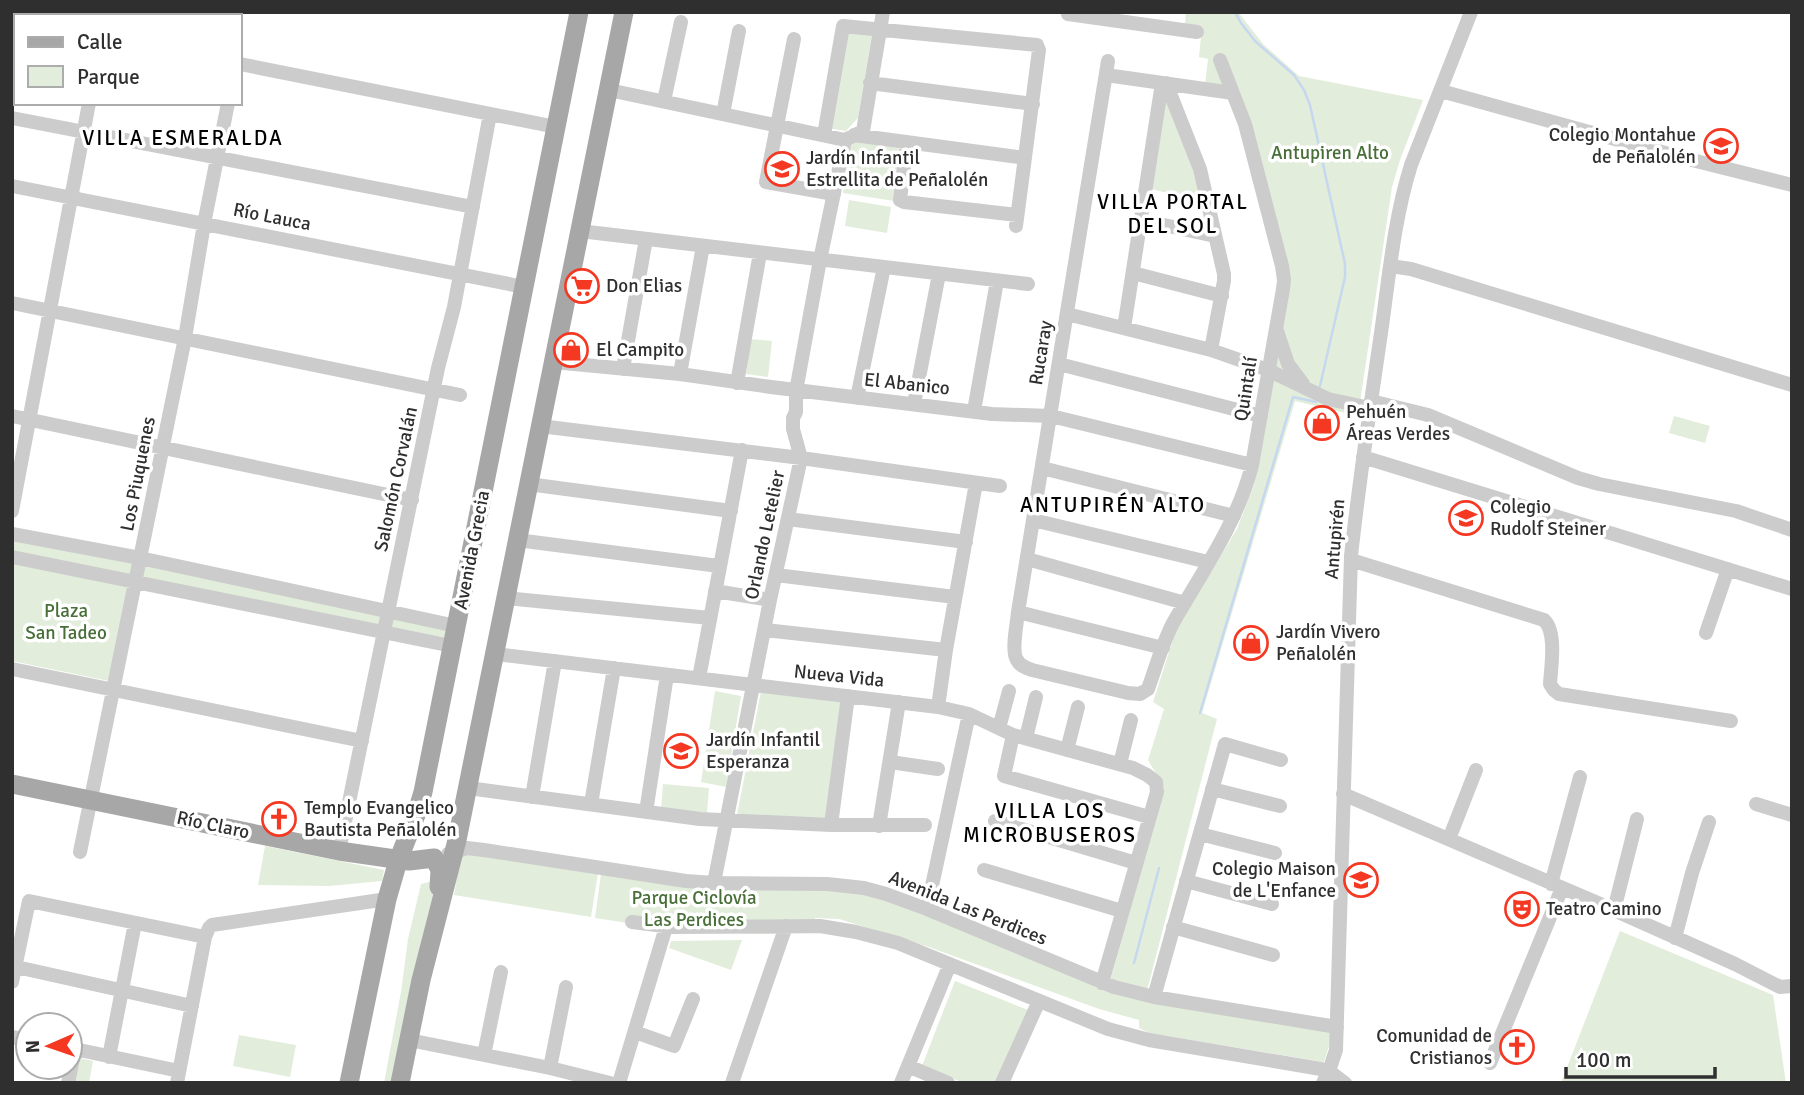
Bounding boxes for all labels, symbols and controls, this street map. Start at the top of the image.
legend [14,14,242,105]
text: Calle [77,29,123,55]
text: Parque [77,64,140,90]
place label: Colegio Montahue de Peñalolén [1549,123,1696,169]
district label: VILLA ESMERALDA [82,125,284,151]
school or university icon: Colegio Montahue de Peñalolén [1702,127,1740,165]
park label: Antupiren Alto [1271,141,1389,165]
place label: Jardín Infantil Estrellita de Peñalolén [806,146,988,192]
school or university icon: Jardín Infantil Estrellita de Peñalolén [763,150,801,188]
district label: VILLA PORTAL DEL SOL [1097,189,1249,239]
street label: Río Lauca [231,198,313,236]
supermarket icon: Don Elias [563,267,601,305]
place label: Don Elias [606,274,682,298]
street label: Rucaray [1024,319,1058,387]
shop icon: El Campito [552,331,590,369]
place label: El Campito [596,338,684,362]
street label: Quintalí [1229,354,1263,423]
street label: El Abanico [863,368,951,400]
place label: Pehuén Áreas Verdes [1346,400,1450,446]
street label: Salomón Corvalán [369,404,423,554]
shop icon: Pehuén Áreas Verdes [1303,404,1341,442]
street label: Los Piuquenes [115,415,161,533]
street label: Orlando Letelier [740,468,790,602]
street label: Avenida Grecia [449,488,495,612]
district label: ANTUPIRÉN ALTO [1020,492,1206,518]
place label: Colegio Rudolf Steiner [1490,495,1606,541]
street label: Antupirén [1320,498,1350,580]
school or university icon: Colegio Rudolf Steiner [1447,499,1485,537]
park label: Plaza San Tadeo [25,599,107,645]
place label: Jardín Vivero Peñalolén [1276,620,1381,666]
shop icon: Jardín Vivero Peñalolén [1232,624,1270,662]
street label: Nueva Vida [793,659,885,693]
place label: Jardín Infantil Esperanza [706,728,820,774]
school or university icon: Jardín Infantil Esperanza [662,732,700,770]
place label: Templo Evangelico Bautista Peñalolén [304,796,457,842]
district label: VILLA LOS MICROBUSEROS [963,798,1137,848]
church icon: Templo Evangelico Bautista Peñalolén [260,800,298,838]
street label: Río Claro [174,806,252,844]
place label: Colegio Maison de L'Enfance [1212,857,1336,903]
school or university icon: Colegio Maison de L'Enfance [1342,861,1380,899]
street label: Avenida Las Perdices [885,865,1051,951]
park label: Parque Ciclovía Las Perdices [631,886,757,932]
theatre icon: Teatro Camino [1503,890,1541,928]
place label: Teatro Camino [1546,897,1662,921]
north arrow [14,1011,84,1081]
place label: Comunidad de Cristianos [1376,1024,1492,1070]
church icon: Comunidad de Cristianos [1498,1028,1536,1066]
scale bar [1566,1036,1715,1080]
text: N [21,1040,45,1054]
text: 100 m [1576,1047,1631,1073]

